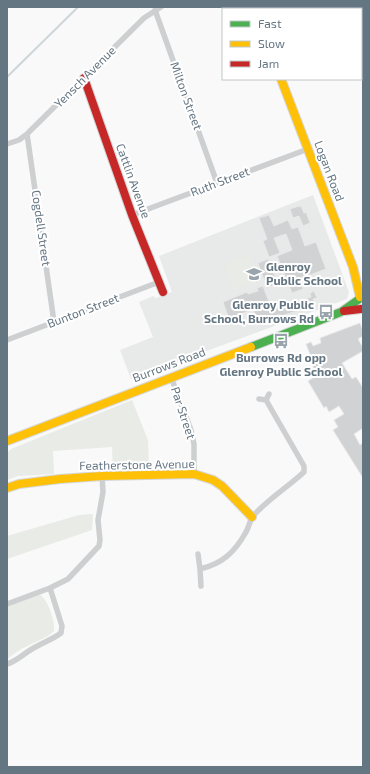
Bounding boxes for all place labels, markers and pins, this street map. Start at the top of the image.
place label: Glenroy Public School [266,259,342,287]
school or university icon: Glenroy Public School [245,265,263,283]
place label: Glenroy Public School, Burrows Rd [204,297,314,325]
bus stop icon: Glenroy Public School, Burrows Rd [317,303,335,321]
bus stop icon: Burrows Rd opp Glenroy Public School [272,332,290,350]
place label: Burrows Rd opp Glenroy Public School [220,350,342,379]

